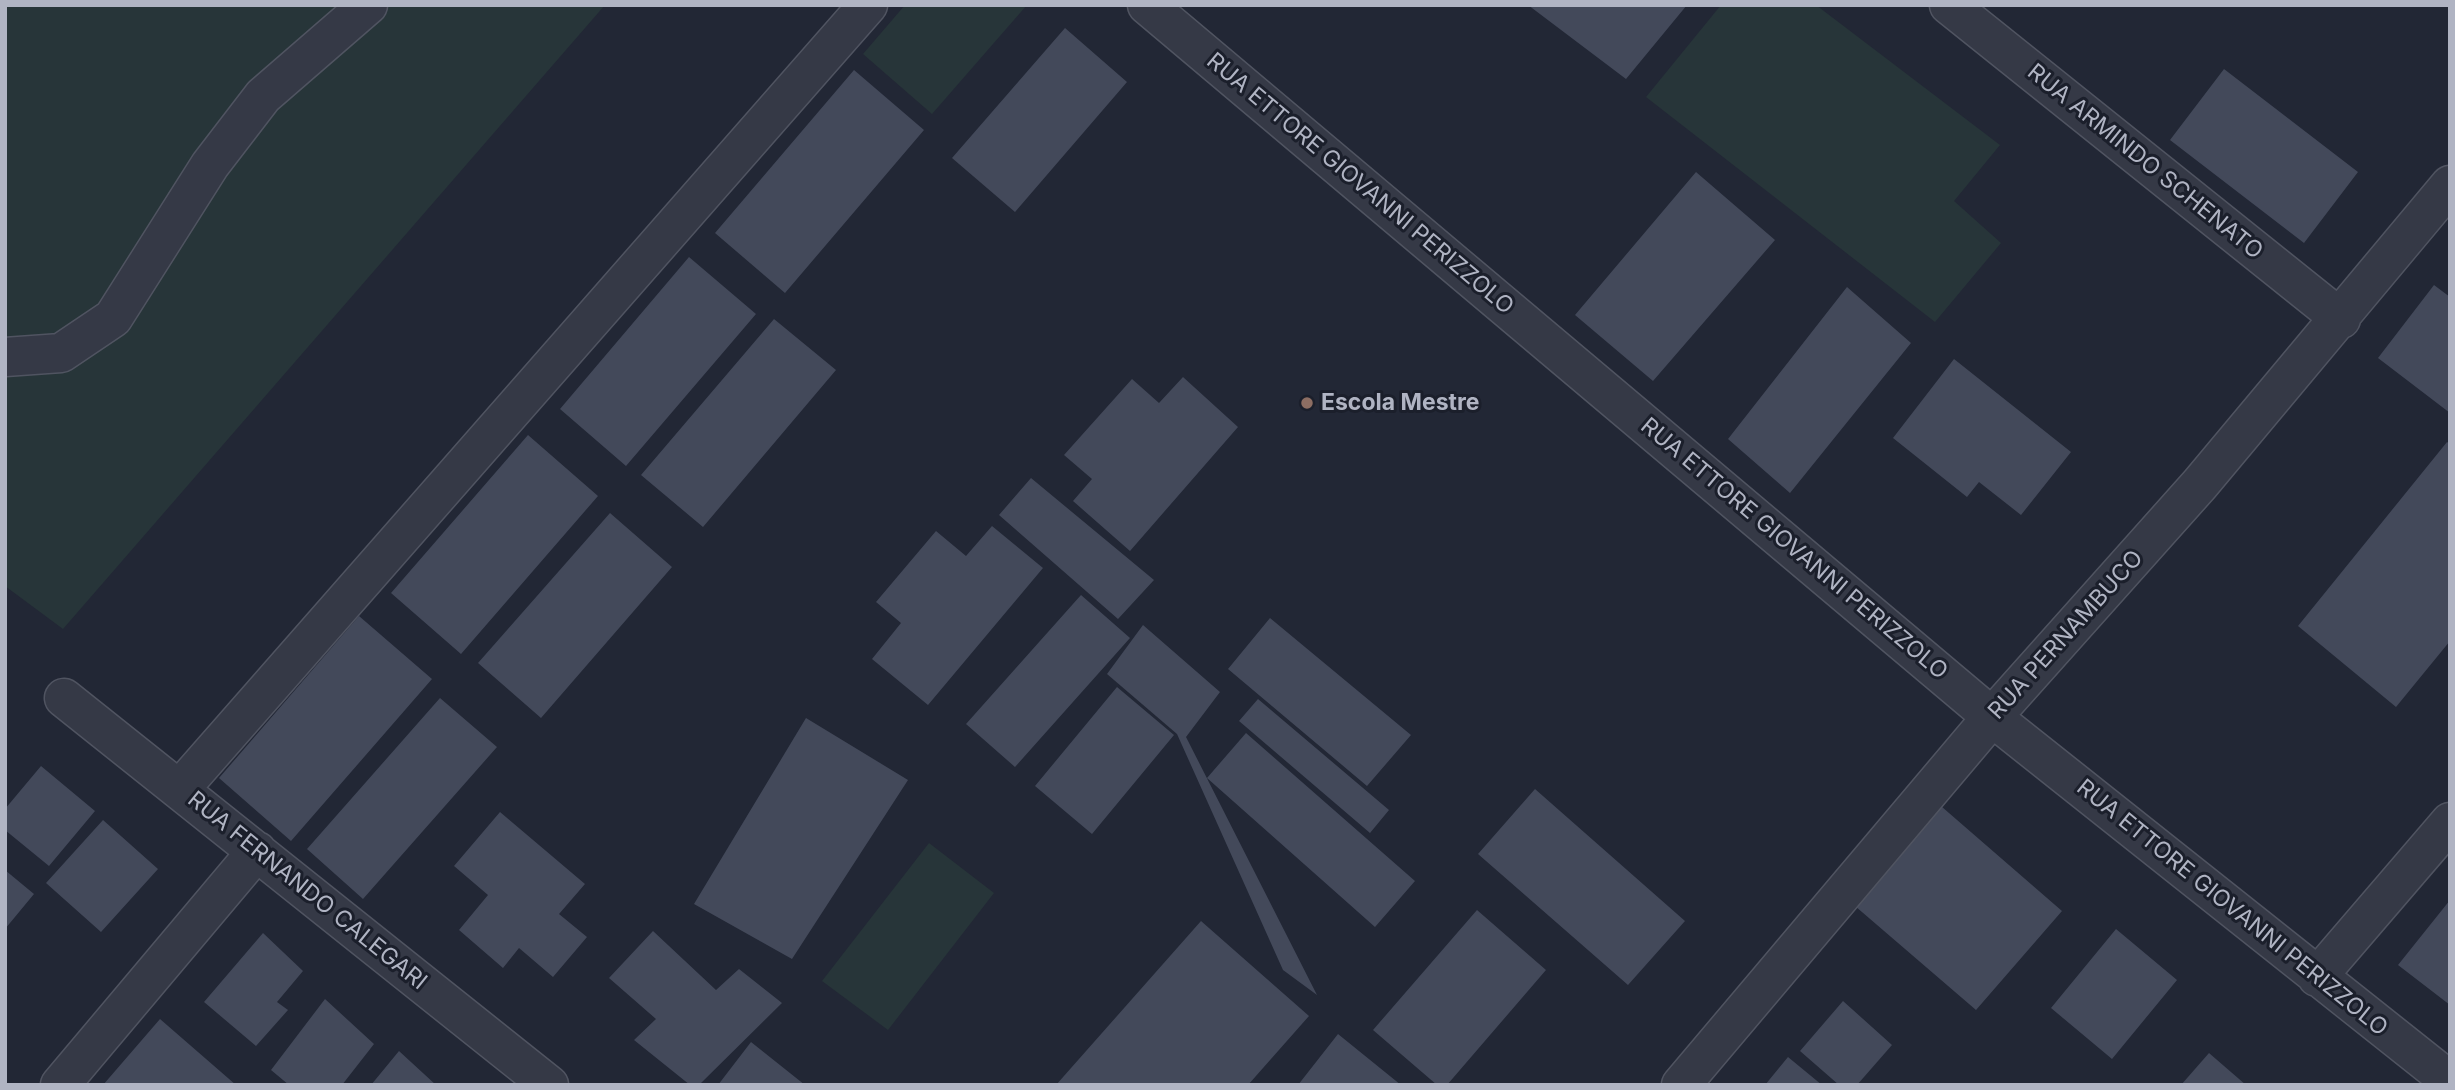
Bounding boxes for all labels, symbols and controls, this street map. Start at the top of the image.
street label: RUA ETTORE GIOVANNI PERIZZOLO [1201,47,1519,321]
street label: RUA ARMINDO SCHENATO [2022,58,2268,266]
place label: Escola Mestre [1321,389,1479,417]
marker: Escola Mestre [1299,395,1315,411]
street label: RUA ETTORE GIOVANNI PERIZZOLO [1635,412,1953,686]
street label: RUA PERNAMBUCO [1983,545,2149,725]
street label: RUA ETTORE GIOVANNI PERIZZOLO [2071,774,2393,1042]
street label: RUA FERNANDO CALEGARI [182,786,432,996]

